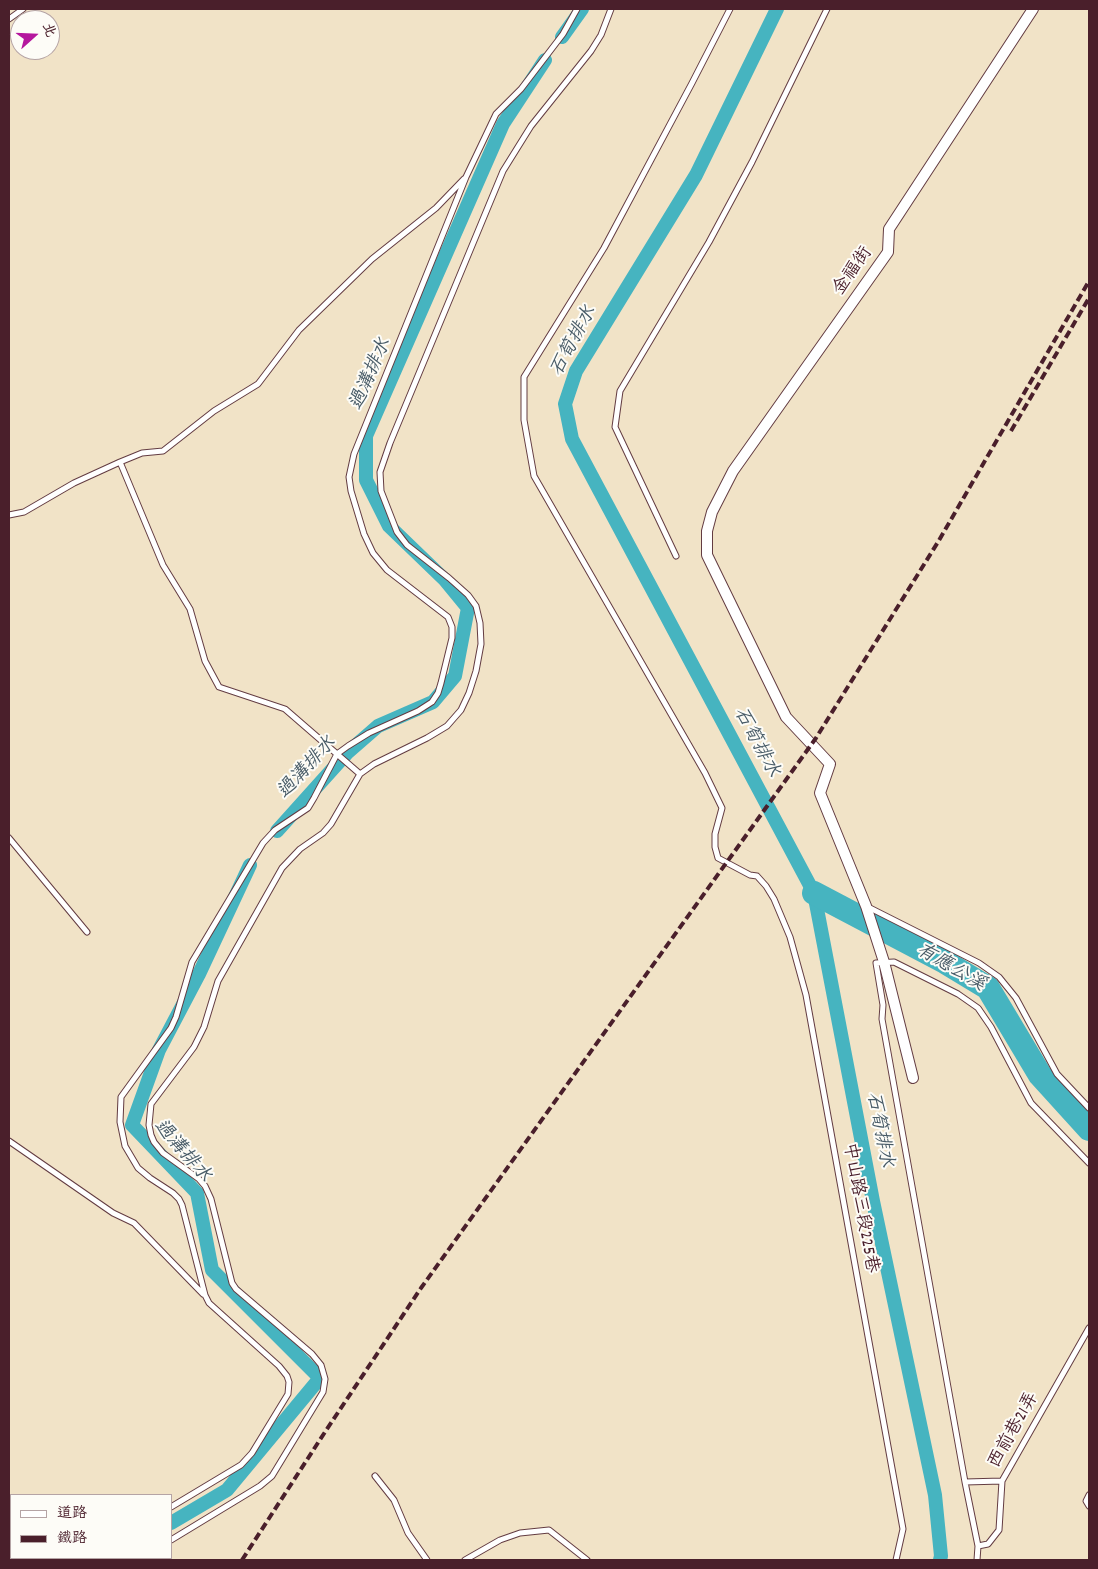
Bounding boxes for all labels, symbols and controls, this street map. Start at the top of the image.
north arrow [10,10,60,60]
text: 北 [36,20,60,40]
street label: 金福街 [830,244,878,300]
water label: 石筍排水 [547,303,603,381]
water label: 過溝排水 [346,336,398,414]
water label: 石筍排水 [727,704,783,782]
water label: 過溝排水 [274,733,342,805]
water label: 有應公溪 [911,940,989,998]
water label: 石筍排水 [860,1091,896,1169]
water label: 過溝排水 [147,1116,215,1188]
street label: 中山路三段225巷 [837,1141,881,1275]
street label: 西前巷21弄 [985,1389,1045,1473]
legend [10,1494,172,1559]
text: 道路 [57,1503,87,1525]
text: 鐵路 [57,1528,87,1550]

